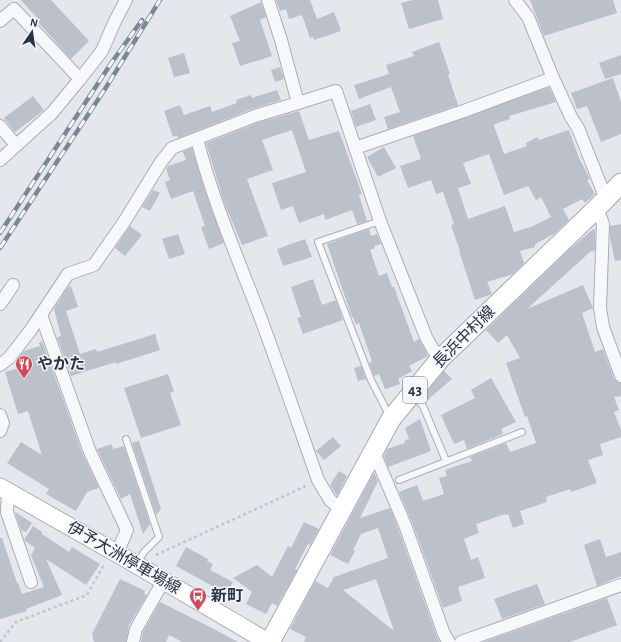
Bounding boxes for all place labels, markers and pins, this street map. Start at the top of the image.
restaurant icon: やかた [14,354,34,379]
place label: やかた [37,355,85,372]
bus stop icon: 新町 [188,586,208,611]
place label: 新町 [211,587,243,604]

